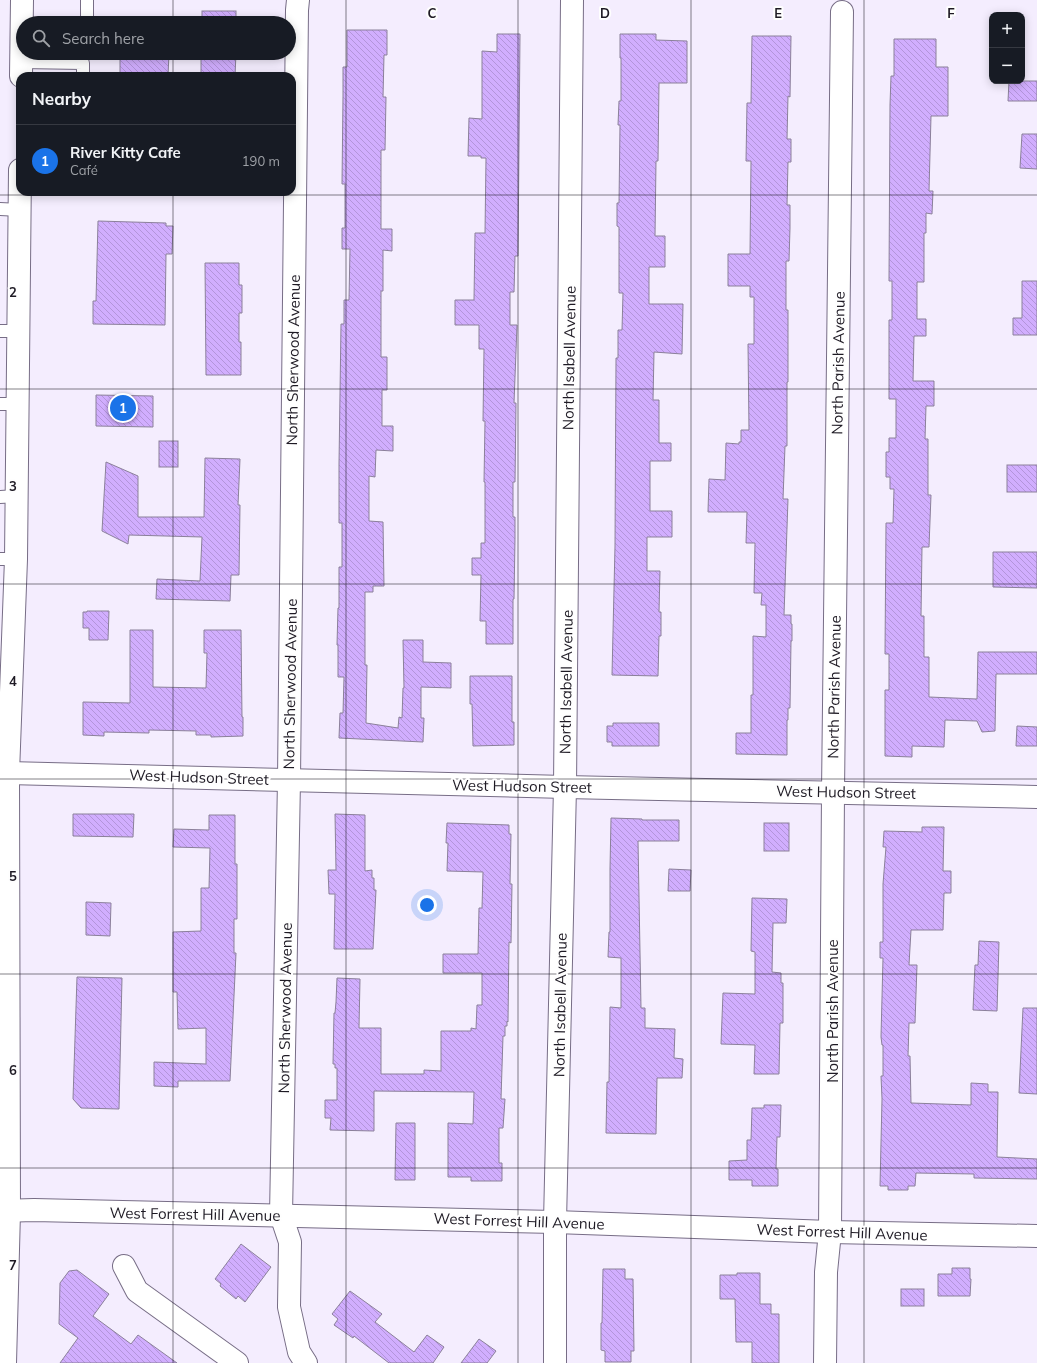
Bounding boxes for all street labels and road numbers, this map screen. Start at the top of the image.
street label: North Sherwood Avenue [282,274,304,446]
street label: North Isabell Avenue [558,286,580,430]
street label: North Parish Avenue [827,291,849,435]
street label: North Sherwood Avenue [279,598,301,770]
street label: North Isabell Avenue [555,610,577,754]
street label: North Parish Avenue [823,615,845,759]
street label: West Hudson Street [129,765,269,789]
street label: West Hudson Street [452,775,592,797]
street label: West Hudson Street [776,781,916,803]
street label: North Sherwood Avenue [274,922,296,1094]
street label: North Isabell Avenue [549,933,571,1077]
street label: North Parish Avenue [823,939,842,1083]
street label: West Forrest Hill Avenue [109,1203,281,1225]
street label: West Forrest Hill Avenue [433,1209,605,1233]
street label: West Forrest Hill Avenue [756,1220,928,1244]

